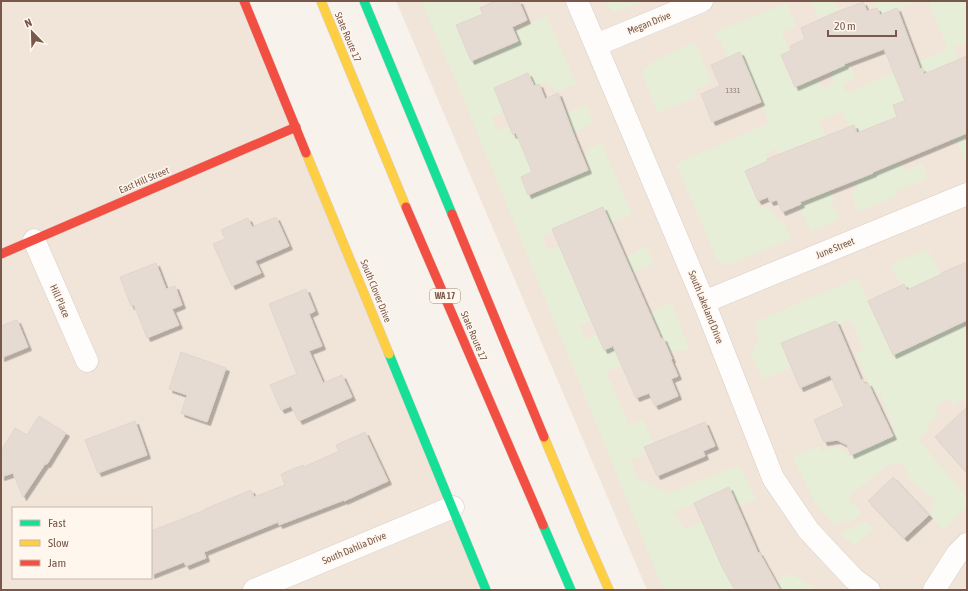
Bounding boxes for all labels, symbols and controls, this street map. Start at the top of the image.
street label: Megan Drive [626,9,673,37]
street label: State Route 17 [333,10,364,64]
north arrow [12,12,52,52]
scale bar [828,12,896,38]
text: N [23,16,33,30]
text: 20 m [834,19,856,33]
house number: 1331 [725,86,741,95]
street label: East Hill Street [117,164,171,195]
street label: June Street [814,235,856,261]
street label: South Clover Drive [358,258,394,324]
street label: South Lakeland Drive [686,269,726,346]
street label: Hill Place [48,283,72,320]
road number: WA 17 [430,289,460,303]
street label: State Route 17 [459,309,490,363]
legend [12,507,152,579]
text: Fast [48,516,66,530]
street label: South Dahlia Drive [320,529,388,566]
text: Slow [48,536,69,550]
text: Jam [48,556,66,570]

